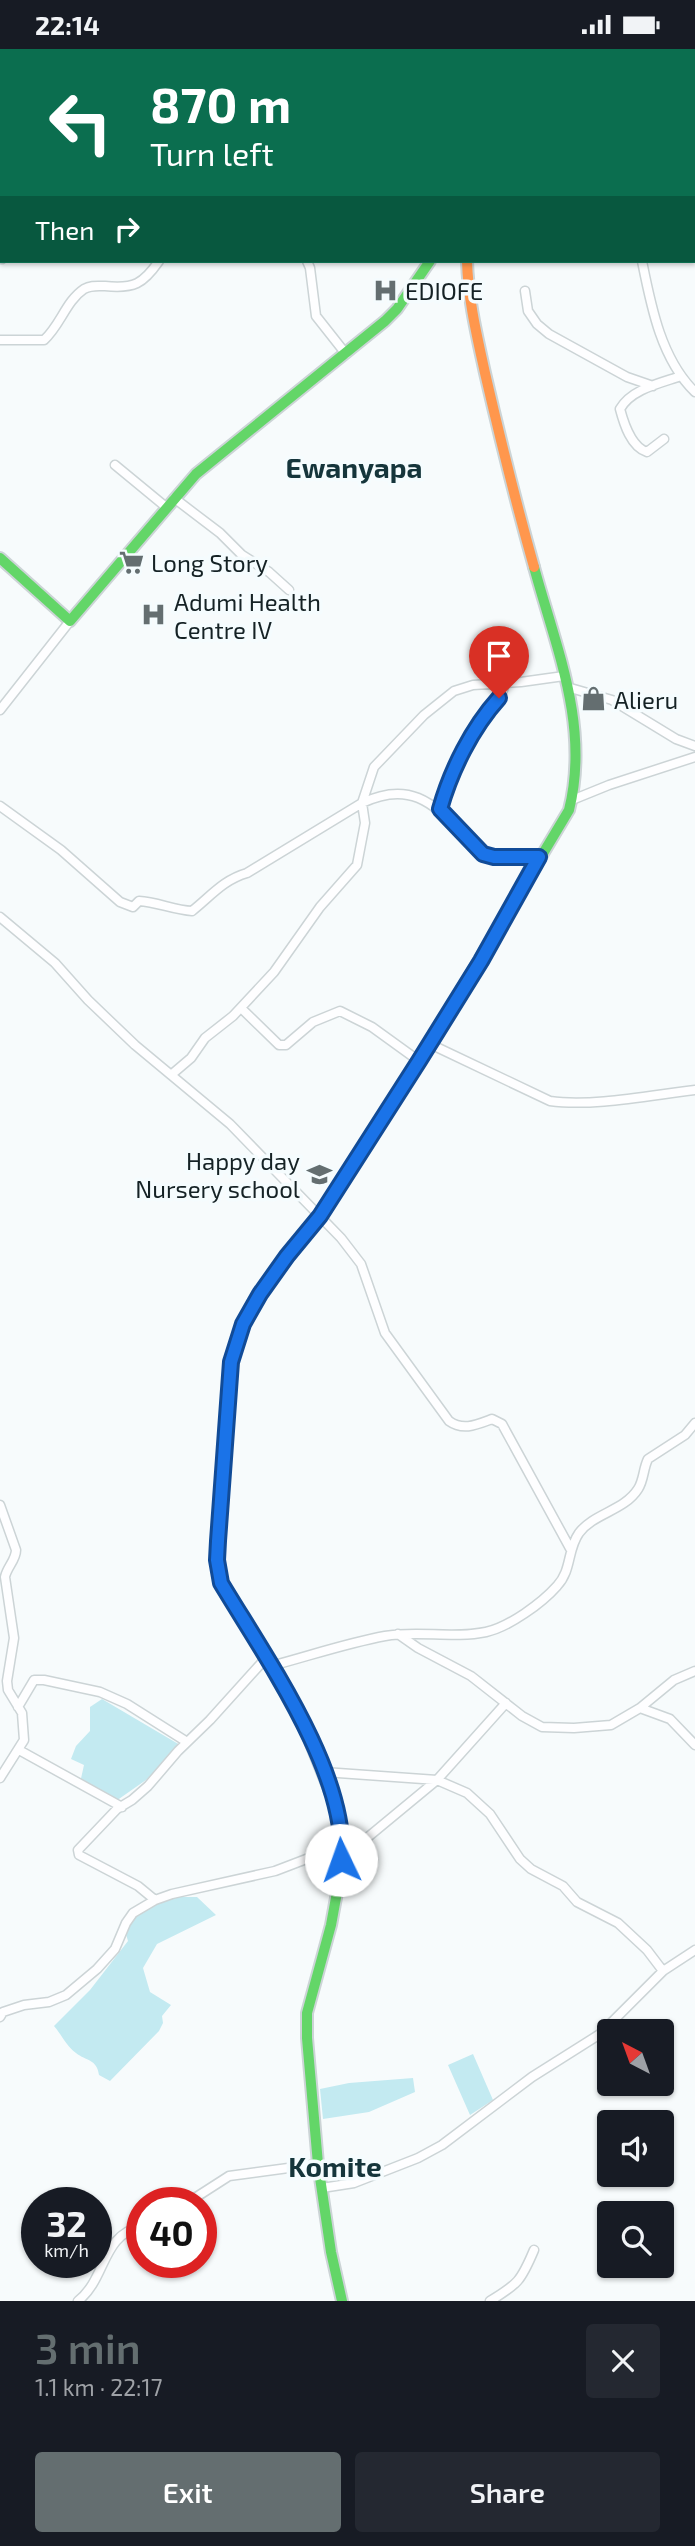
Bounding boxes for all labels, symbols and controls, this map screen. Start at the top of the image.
text: 22:14 [35,9,100,40]
text: 870 m [150,74,291,133]
icon: left [35,77,126,168]
text: Turn left [150,134,274,172]
icon: right [108,210,146,248]
text: Then [35,214,94,245]
hospital icon: EDIOFE [371,276,399,304]
place label: EDIOFE [405,276,483,305]
district label: Ewanyapa [286,450,423,484]
supermarket icon: Long Story [117,548,145,576]
place label: Long Story [151,548,268,577]
place label: Adumi Health Centre IV [174,587,321,644]
hospital icon: Adumi Health Centre IV [140,601,168,629]
pin [469,626,529,698]
icon: arrive [480,637,518,675]
shop icon: Alieru [580,685,608,713]
place label: Alieru [614,685,678,714]
place label: Happy day Nursery school [135,1146,300,1203]
school or university icon: Happy day Nursery school [306,1160,334,1188]
position arrow [304,1823,378,1897]
north arrow [597,2019,674,2097]
map controls [597,2019,674,2278]
button: sound [597,2110,674,2187]
district label: Komite [288,2149,382,2183]
speed limit sign: 40 [126,2187,217,2278]
button: search [597,2201,674,2278]
text: 32 [46,2202,87,2244]
text: km/h [44,2239,89,2261]
text: 3 min [35,2322,141,2372]
button: close [586,2324,660,2398]
text: 1.1 km · 22:17 [35,2373,162,2401]
button: Exit [35,2452,341,2532]
button: Share [355,2452,660,2532]

